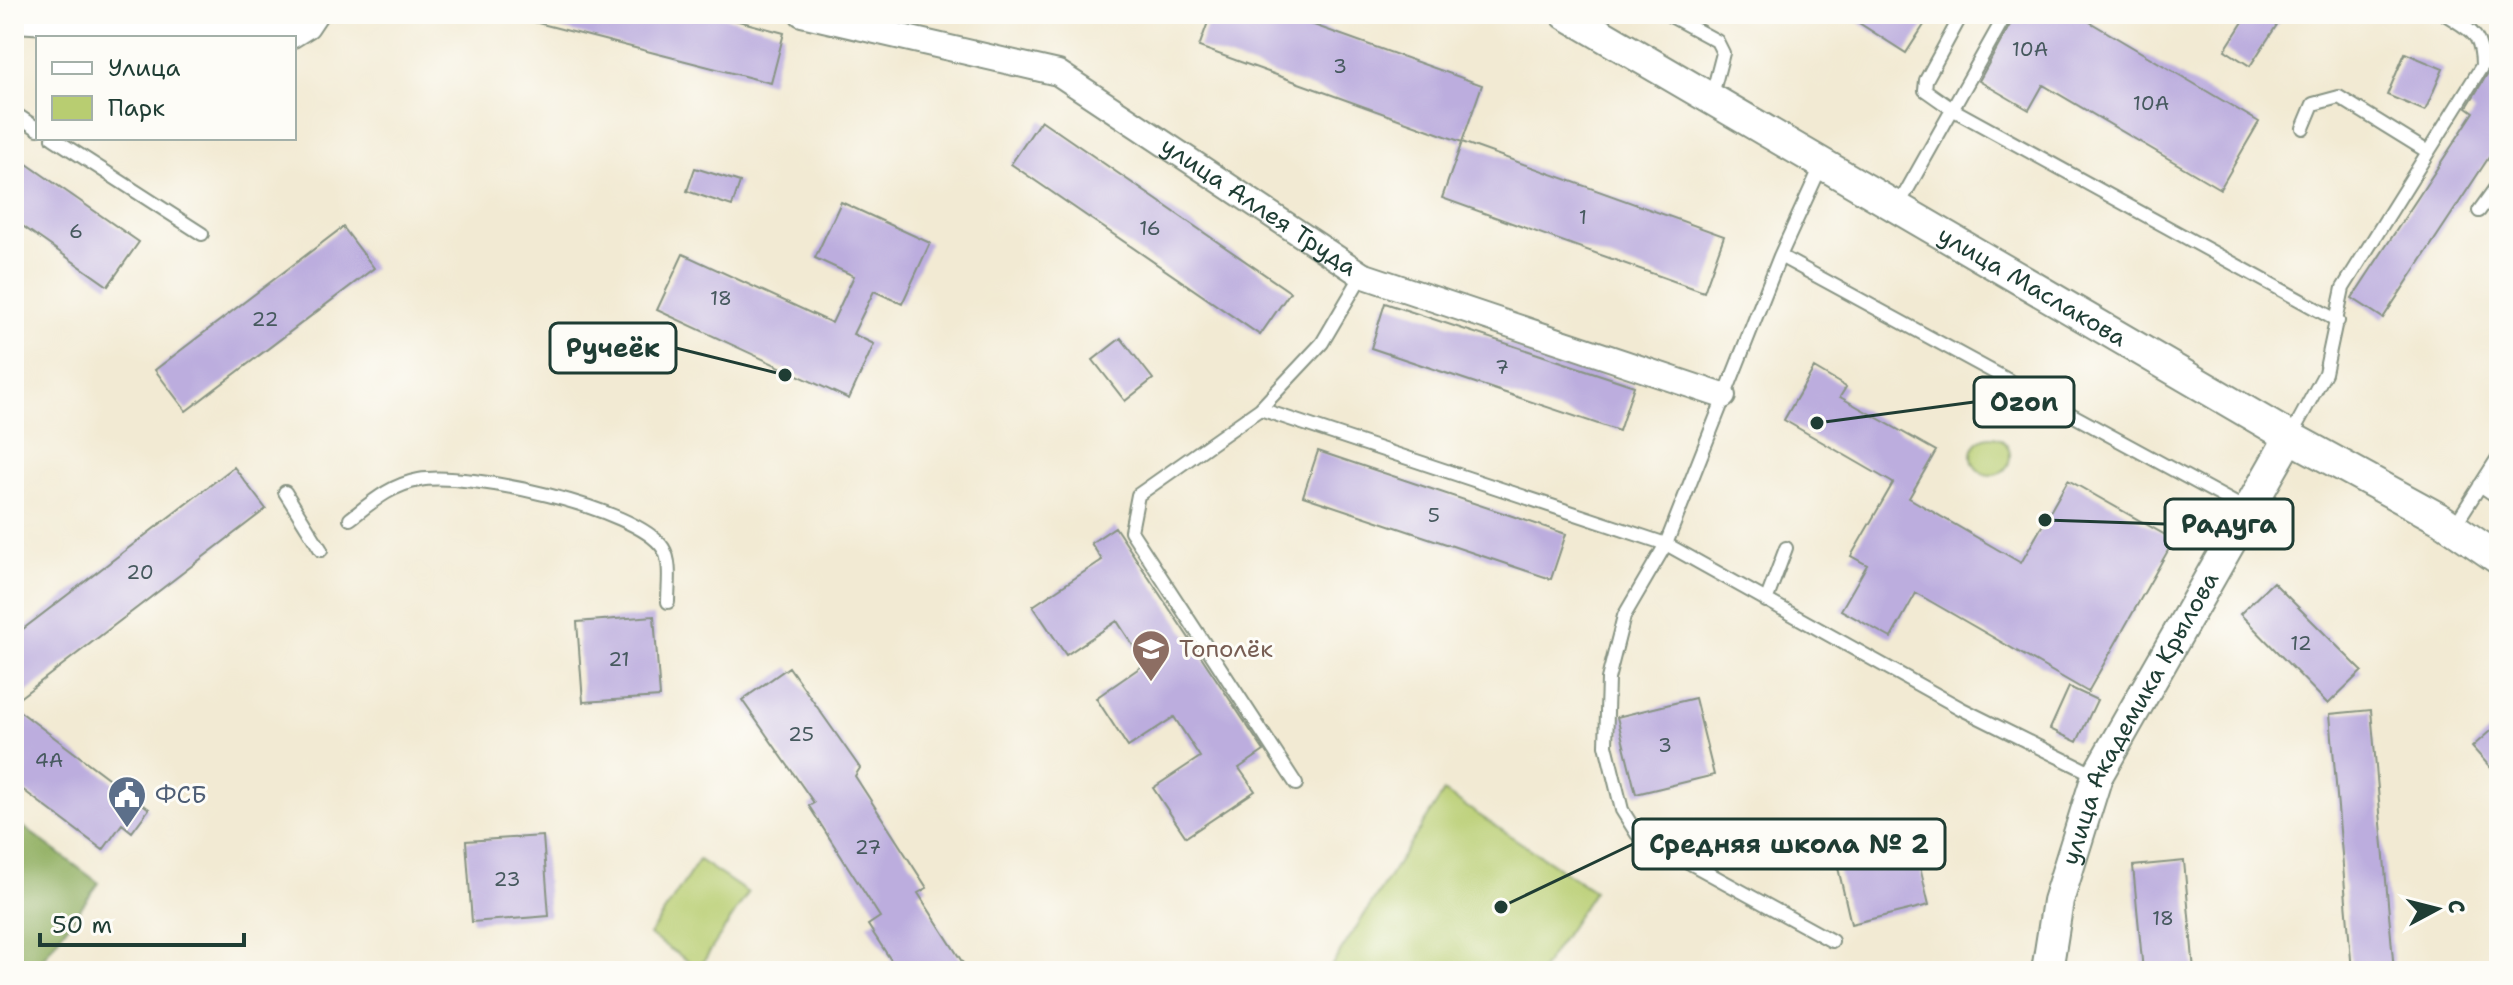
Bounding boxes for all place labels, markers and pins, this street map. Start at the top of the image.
callout: Ручеёк [550,323,676,373]
callout: Ozon [1974,377,2074,427]
callout: Радуга [2165,499,2293,549]
school or university icon: Тополёк [1130,628,1172,683]
place label: Тополёк [1179,633,1273,665]
public building icon: ФСБ [106,774,148,829]
place label: ФСБ [155,779,207,811]
callout: Средняя школа № 2 [1633,819,1945,869]

